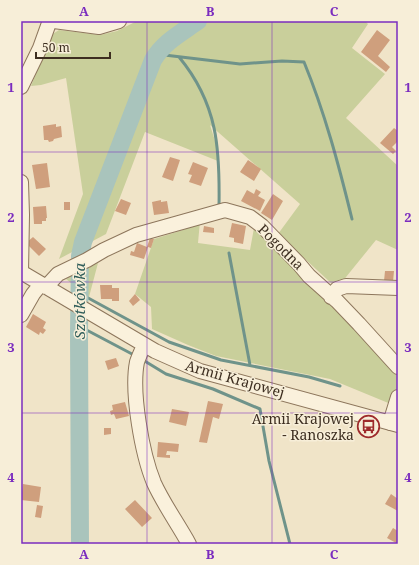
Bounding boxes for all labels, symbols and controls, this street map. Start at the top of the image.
text: A [79,2,89,20]
text: B [206,2,215,20]
text: C [330,2,339,20]
scale bar [36,34,110,60]
text: 50 m [42,39,70,56]
text: 1 [7,78,15,96]
text: 1 [404,78,412,96]
text: 2 [7,208,15,226]
text: 2 [404,208,412,226]
street label: Pogodna [254,220,309,274]
water label: Szotkówka [69,263,89,339]
text: 3 [7,338,15,356]
text: 3 [404,338,412,356]
street label: Armii Krajowej [183,355,287,402]
place label: Armii Krajowej - Ranoszka [252,409,354,444]
bus stop icon: Armii Krajowej - Ranoszka [356,414,382,440]
text: 4 [7,468,15,486]
text: 4 [404,468,412,486]
text: A [79,545,89,563]
text: B [206,545,215,563]
text: C [330,545,339,563]

